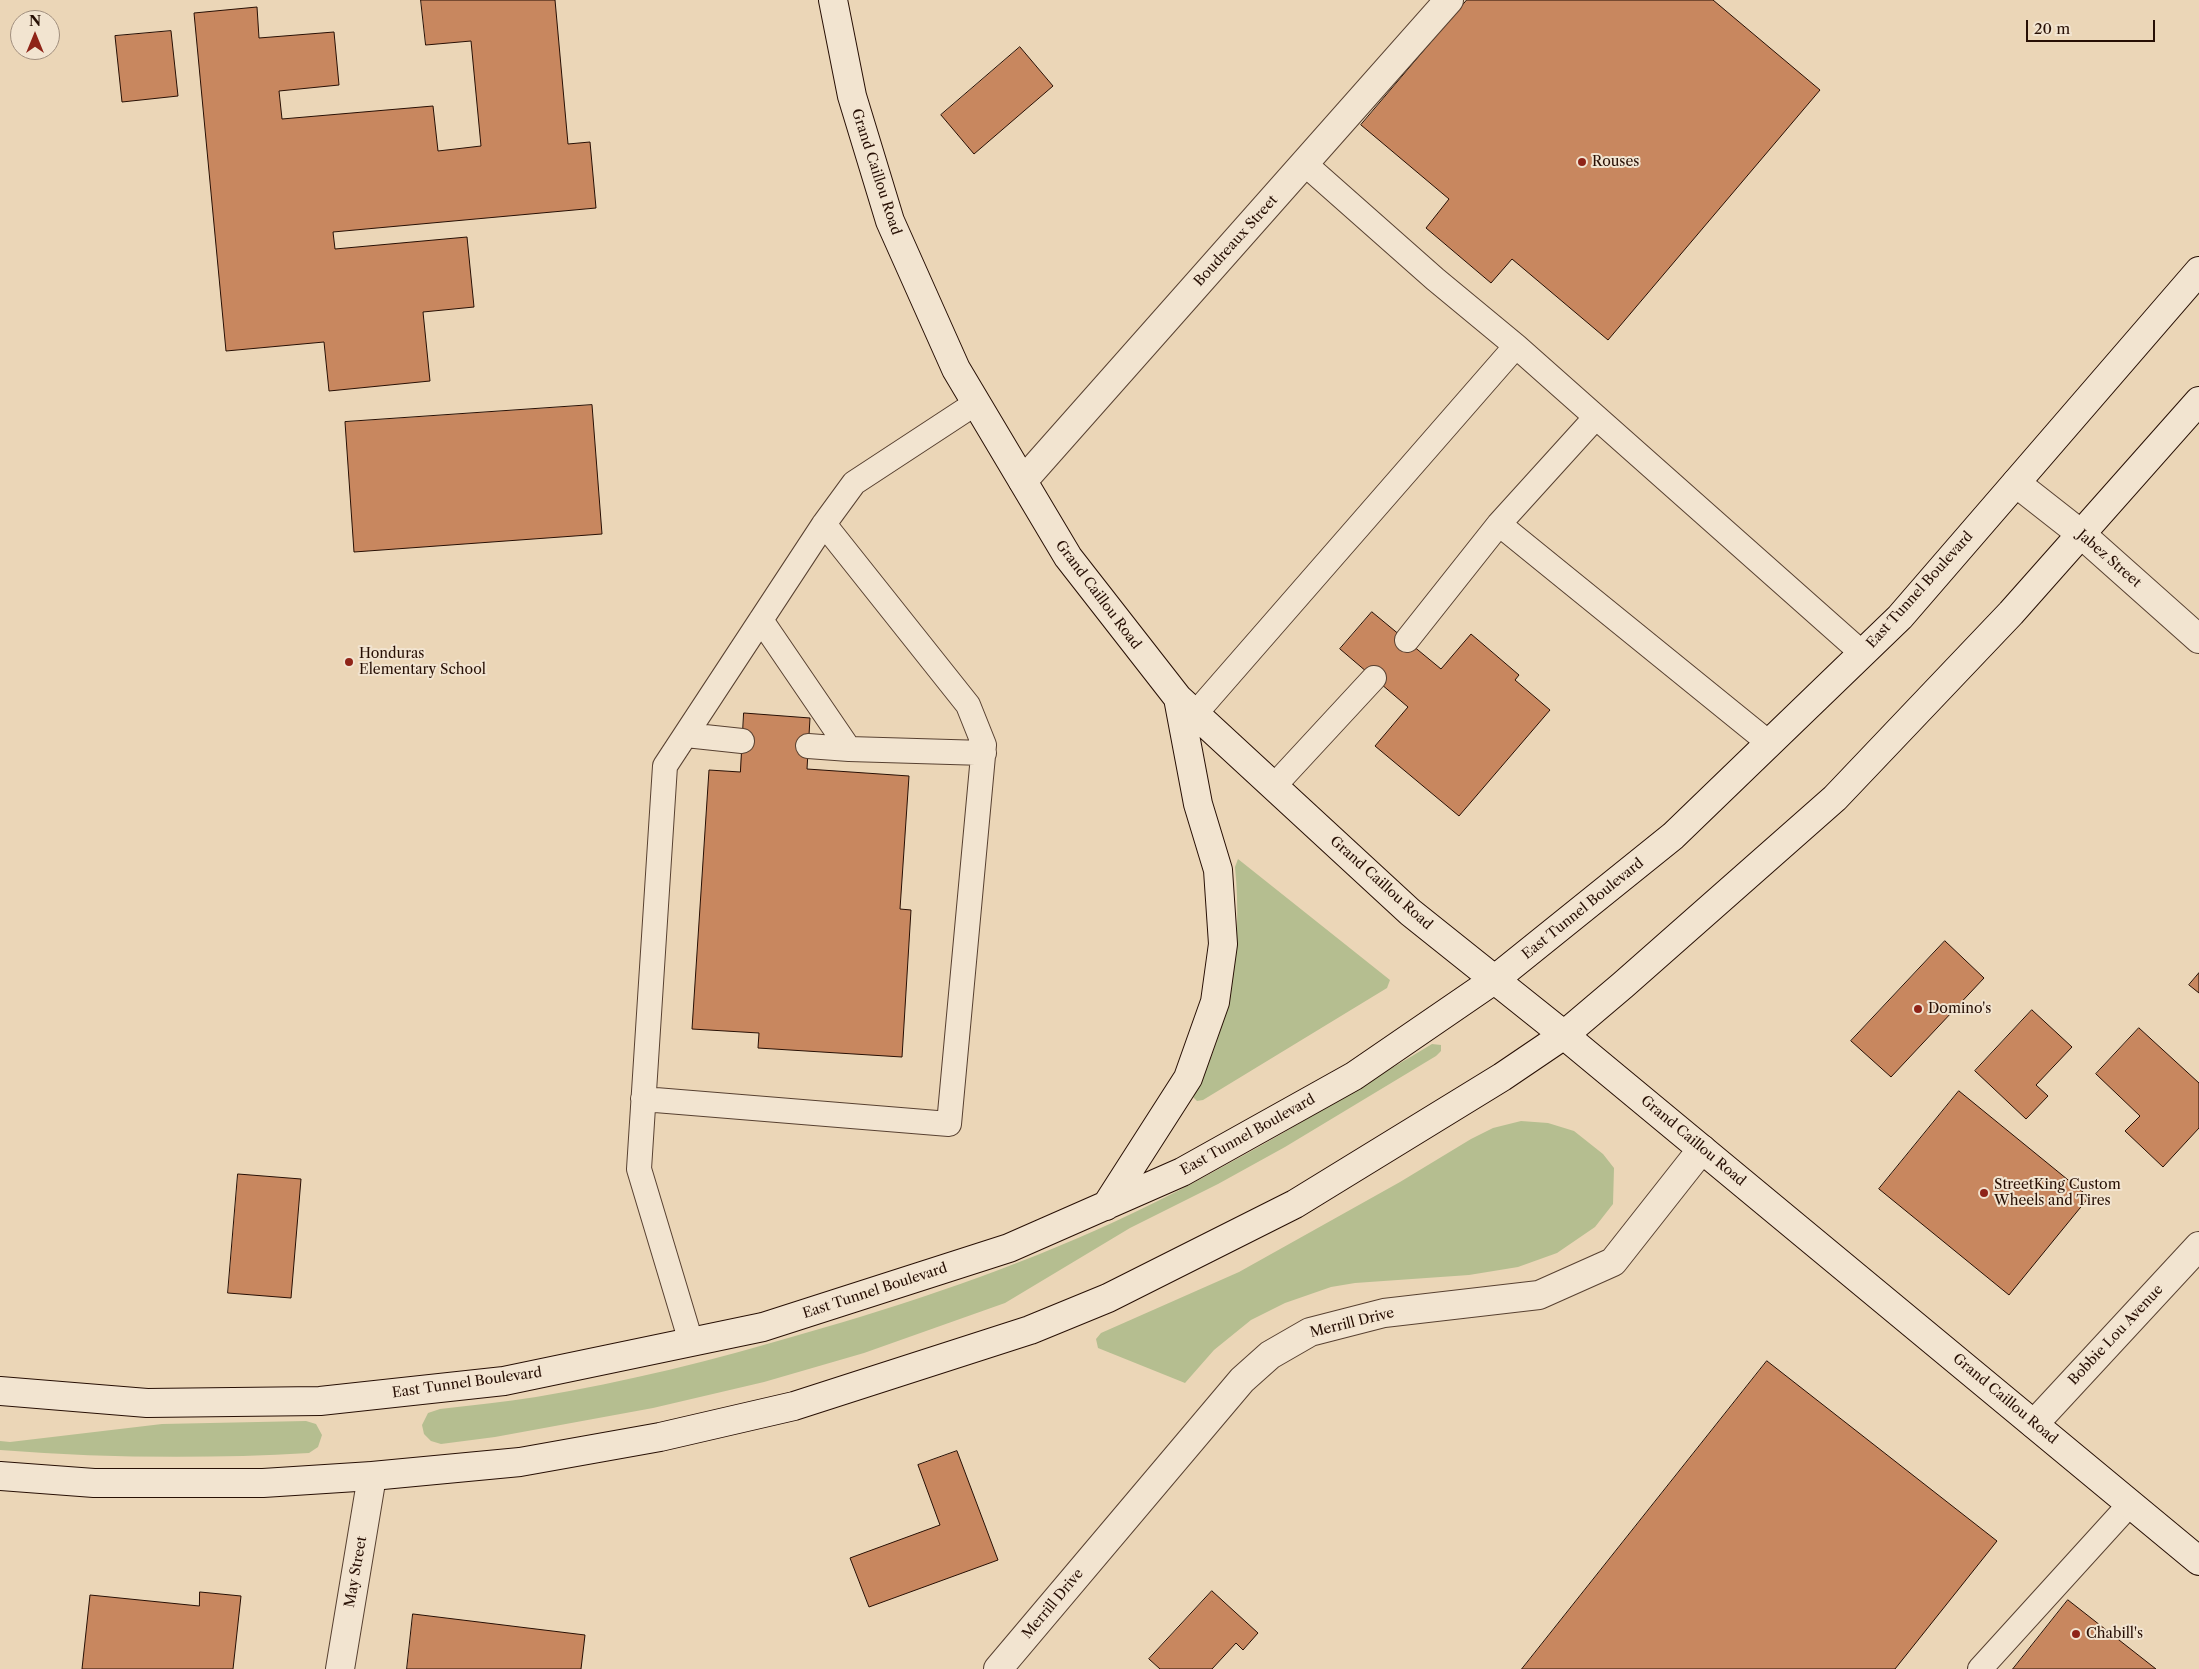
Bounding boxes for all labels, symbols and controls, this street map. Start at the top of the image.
north arrow [10,10,60,60]
scale bar [2029,10,2158,42]
text: N [29,12,41,30]
text: 20 m [2034,19,2070,38]
street label: Grand Caillou Road [848,107,904,237]
place label: Rouses [1592,154,1639,170]
marker: Rouses [1576,156,1588,168]
street label: Boudreaux Street [1191,192,1281,290]
street label: Jabez Street [2074,527,2144,591]
street label: East Tunnel Boulevard [1863,528,1977,652]
street label: Grand Caillou Road [1052,537,1144,653]
place label: Honduras Elementary School [359,646,486,679]
marker: Honduras Elementary School [343,656,355,668]
street label: Grand Caillou Road [1326,833,1436,933]
street label: East Tunnel Boulevard [1519,855,1647,963]
place label: Domino's [1928,1001,1991,1017]
marker: Domino's [1912,1003,1924,1015]
street label: East Tunnel Boulevard [1178,1091,1318,1179]
street label: Grand Caillou Road [1637,1092,1749,1190]
place label: StreetKing Custom Wheels and Tires [1994,1177,2121,1210]
marker: StreetKing Custom Wheels and Tires [1978,1187,1990,1199]
street label: East Tunnel Boulevard [801,1260,949,1322]
street label: Bobbie Lou Avenue [2065,1281,2167,1389]
street label: Merrill Drive [1308,1304,1396,1342]
street label: Grand Caillou Road [1949,1350,2061,1448]
street label: East Tunnel Boulevard [391,1364,543,1402]
street label: May Street [341,1535,371,1609]
street label: Merrill Drive [1019,1566,1087,1642]
place label: Chabill's [2086,1626,2143,1642]
marker: Chabill's [2070,1628,2082,1640]

